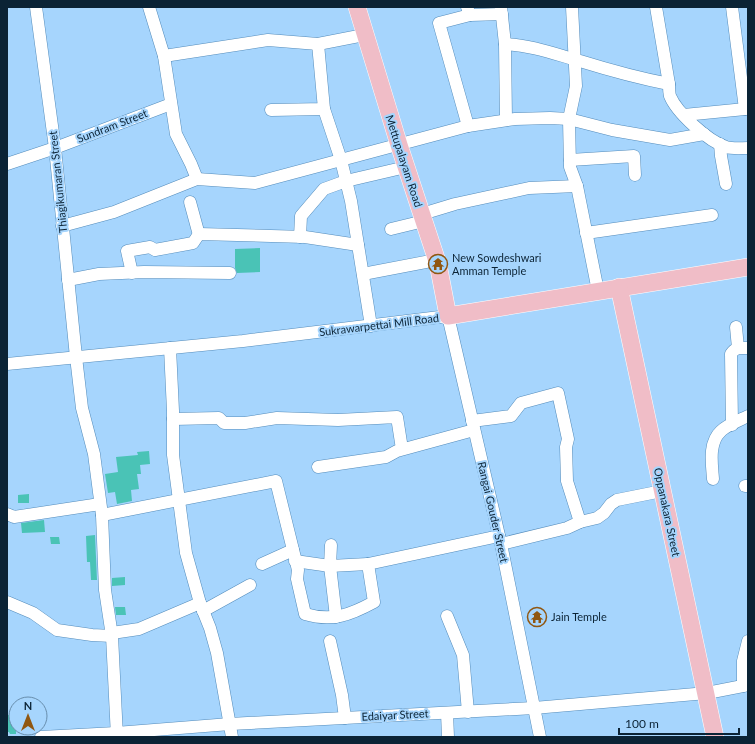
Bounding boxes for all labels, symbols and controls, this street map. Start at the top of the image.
street label: Sundram Street [75,106,149,145]
street label: Mettupalayam Road [383,113,426,209]
street label: Thiagikumaran Street [46,130,69,234]
place label: New Sowdeshwari Amman Temple [452,251,542,277]
temple icon: New Sowdeshwari Amman Temple [427,253,449,275]
street label: Sukrawarpettai Mill Road [318,311,440,338]
street label: Rangai Gouder Street [476,460,511,564]
street label: Oppanakara Street [652,466,683,557]
temple icon: Jain Temple [526,606,548,628]
place label: Jain Temple [551,610,607,623]
north arrow [8,696,48,736]
text: N [24,699,32,712]
street label: Edaiyar Street [361,706,429,723]
scale bar [619,710,739,736]
text: 100 m [625,716,659,731]

